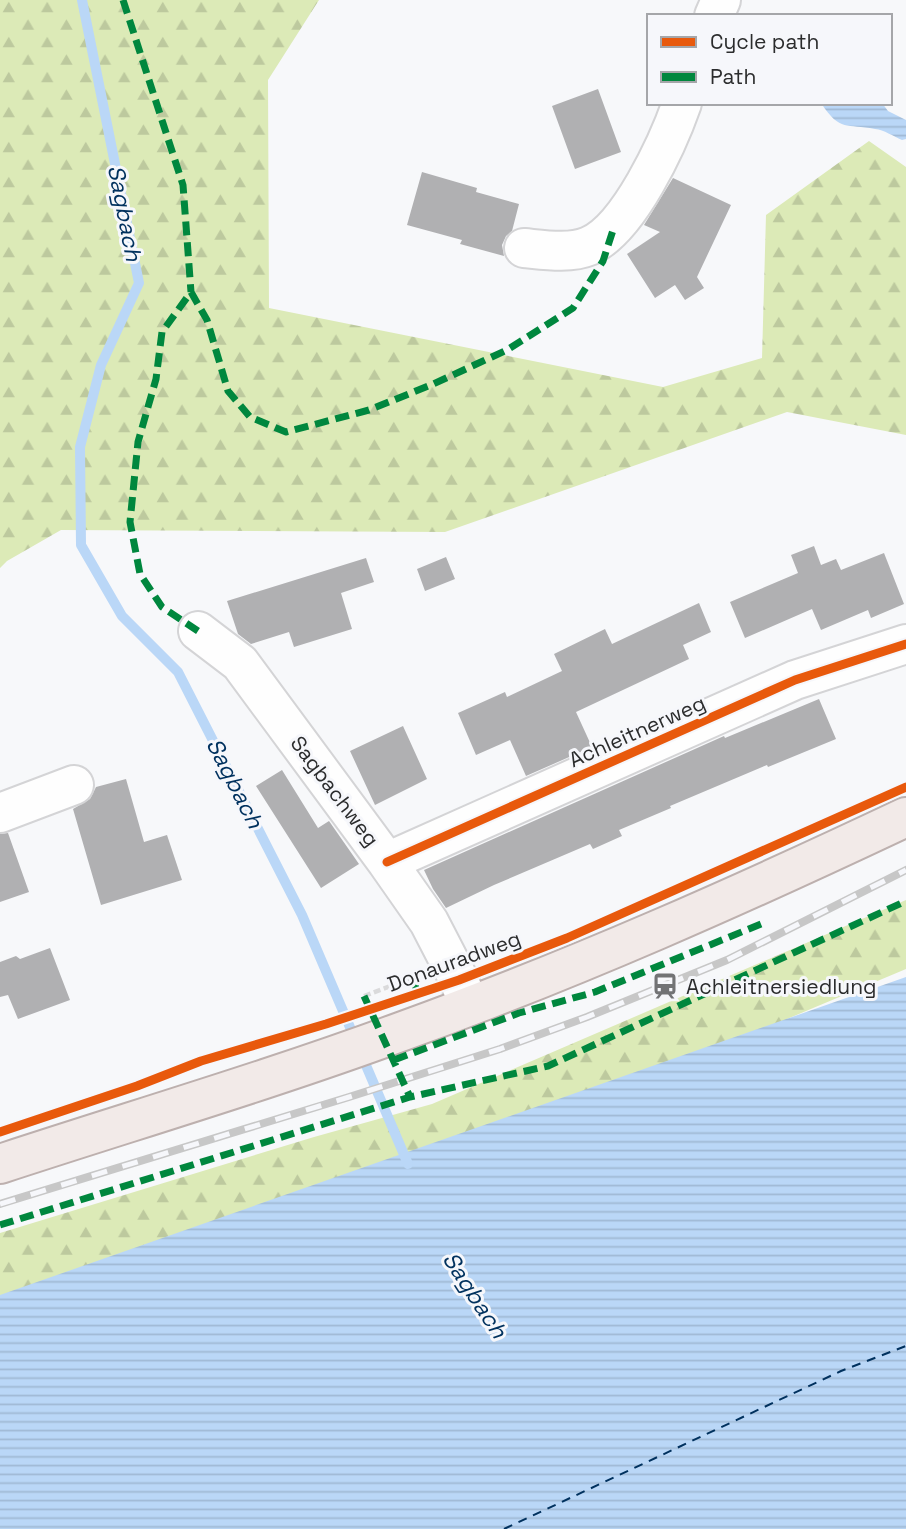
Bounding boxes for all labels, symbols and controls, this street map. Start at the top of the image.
legend [647,14,892,105]
text: Cycle path [710,28,819,55]
text: Path [710,63,756,90]
water label: Sagbach [101,162,149,265]
street label: Achleitnerweg [564,689,710,773]
street label: Sagbachweg [285,730,385,852]
water label: Sagbach [200,733,271,834]
street label: Donauradweg [384,924,524,998]
station icon: Achleitnersiedlung [650,971,680,1001]
place label: Achleitnersiedlung [686,973,877,1000]
water label: Sagbach [436,1246,515,1345]

